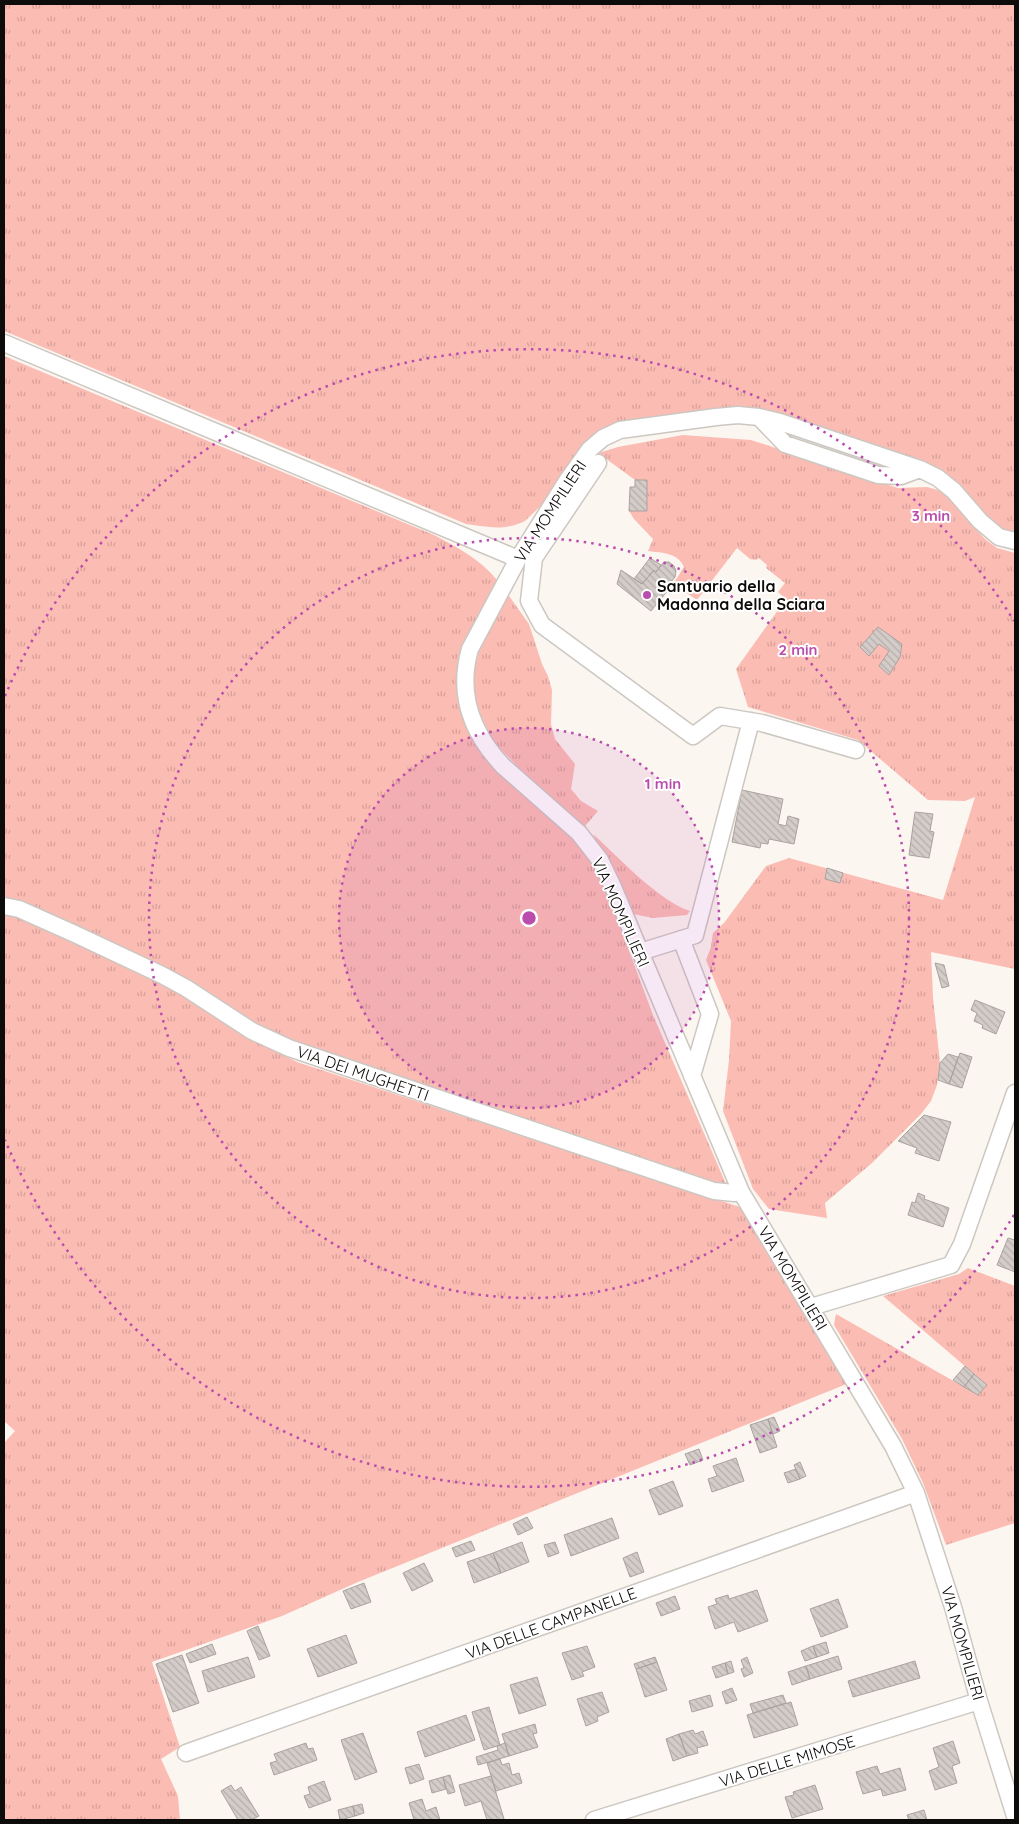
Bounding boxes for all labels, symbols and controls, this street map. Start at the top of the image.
street label: VIA MOMPILIERI [509,456,591,566]
text: 3 min [912,506,950,525]
place label: Santuario della Madonna della Sciara [657,576,825,614]
marker: Santuario della Madonna della Sciara [641,589,653,601]
text: 2 min [778,640,818,659]
text: 1 min [645,774,681,793]
street label: VIA MOMPILIERI [588,854,654,970]
centre of rings [520,909,538,927]
street label: VIA DEI MUGHETTI [294,1041,432,1105]
street label: VIA MOMPILIERI [754,1222,832,1334]
street label: VIA DELLE CAMPANELLE [463,1583,639,1663]
street label: VIA MOMPILIERI [937,1584,989,1702]
street label: VIA DELLE MIMOSE [717,1731,857,1791]

